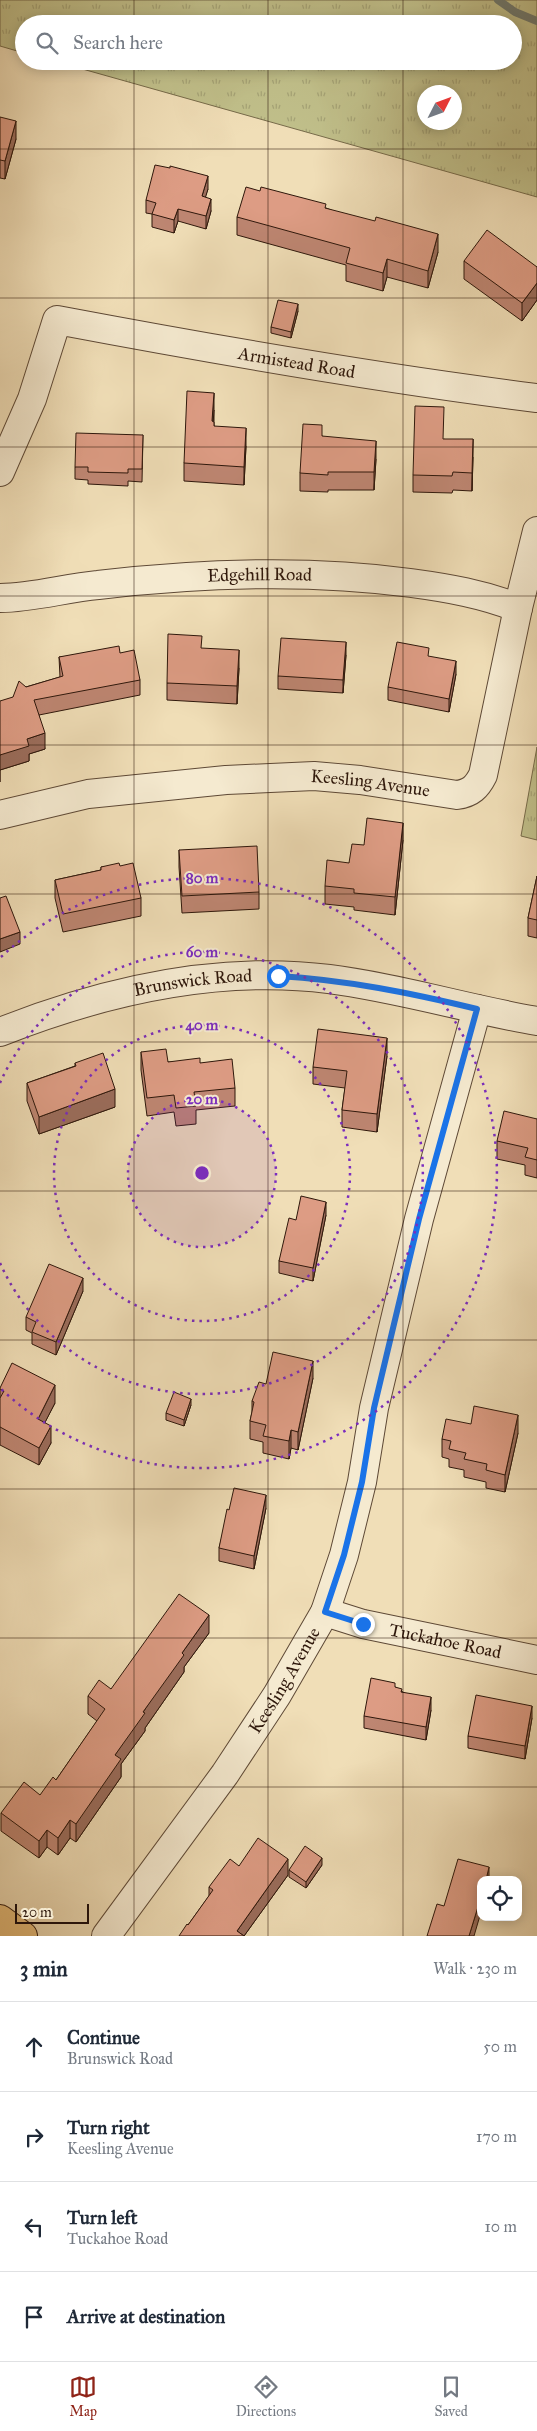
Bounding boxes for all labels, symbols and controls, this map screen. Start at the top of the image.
search box [15,15,522,70]
icon: search [33,29,61,57]
text: Search here [73,31,163,54]
north arrow [417,85,462,130]
street label: Armistead Road [235,342,357,383]
street label: Edgehill Road [207,563,312,587]
street label: Keesling Avenue [310,765,431,802]
text: 80 m [186,869,219,887]
text: 60 m [186,943,219,961]
street label: Brunswick Road [132,964,253,1001]
route start [267,965,290,988]
text: 40 m [186,1016,219,1035]
text: 20 m [186,1090,218,1108]
centre of rings [193,1164,211,1182]
route end [352,1613,375,1636]
street label: Tuckahoe Road [387,1619,504,1663]
street label: Keesling Avenue [244,1623,325,1738]
map controls [477,1876,522,1921]
button: locate [477,1876,522,1921]
scale bar [15,1901,89,1924]
text: 20 m [22,1904,52,1921]
text: 3 min [20,1956,68,1982]
text: Walk · 230 m [433,1959,517,1978]
text: Continue [67,2026,140,2049]
icon: ahead [20,2033,48,2061]
text: 50 m [483,2037,517,2056]
text: Brunswick Road [67,2049,173,2068]
text: Turn right [67,2116,150,2139]
icon: right [20,2123,48,2151]
text: 170 m [476,2127,517,2146]
text: Keesling Avenue [67,2139,174,2158]
text: Turn left [67,2206,137,2229]
icon: left [20,2213,48,2241]
text: 10 m [485,2217,517,2236]
text: Tuckahoe Road [67,2229,168,2248]
icon: arrive [20,2303,48,2331]
text: Arrive at destination [67,2305,225,2328]
tab: Map [69,2373,97,2420]
tab: Directions [236,2373,296,2420]
tab: Saved [435,2373,468,2420]

